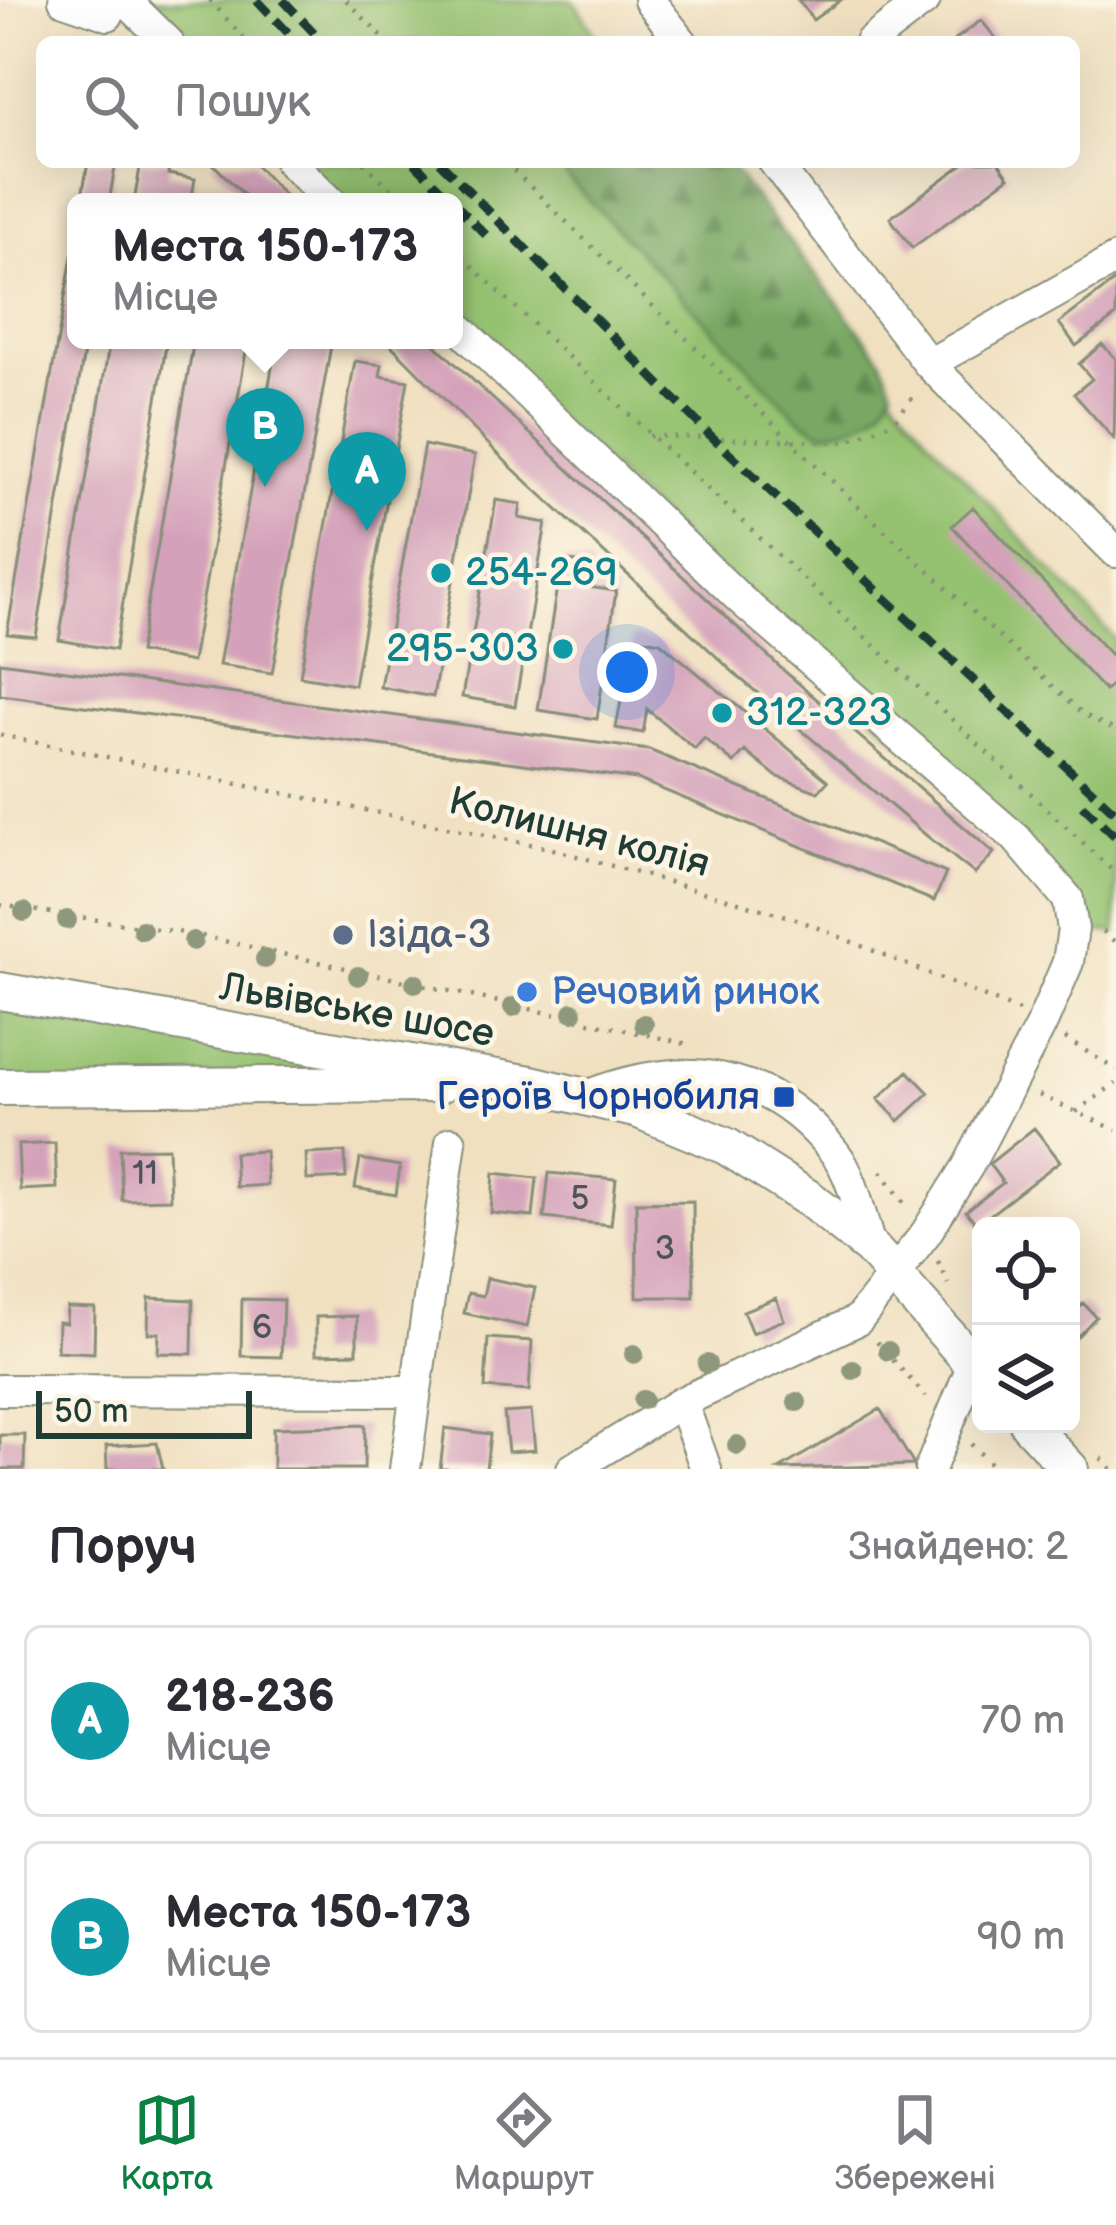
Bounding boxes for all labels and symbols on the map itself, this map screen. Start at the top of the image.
pin: B [226,388,304,487]
pin: A [328,432,406,531]
place label: 254-269 [465,550,618,597]
marker: 254-269 [428,560,454,586]
place label: 295-303 [386,626,539,673]
marker: 295-303 [550,636,576,662]
your location [597,642,657,702]
place label: 312-323 [746,690,893,737]
marker: 312-323 [709,700,735,726]
street label: Колишня колія [444,778,714,888]
place label: Ізіда-3 [367,912,491,959]
marker: Ізіда-3 [330,922,356,948]
street label: Львівське шосе [215,964,498,1058]
place label: Речовий ринок [551,969,820,1016]
marker: Речовий ринок [514,979,540,1005]
place label: Героїв Чорнобиля [437,1074,760,1121]
marker: Героїв Чорнобиля [771,1084,797,1110]
house number: 11 [132,1154,158,1194]
house number: 5 [571,1179,589,1219]
house number: 3 [655,1229,675,1269]
house number: 6 [252,1308,272,1348]
scale bar [36,1385,252,1438]

